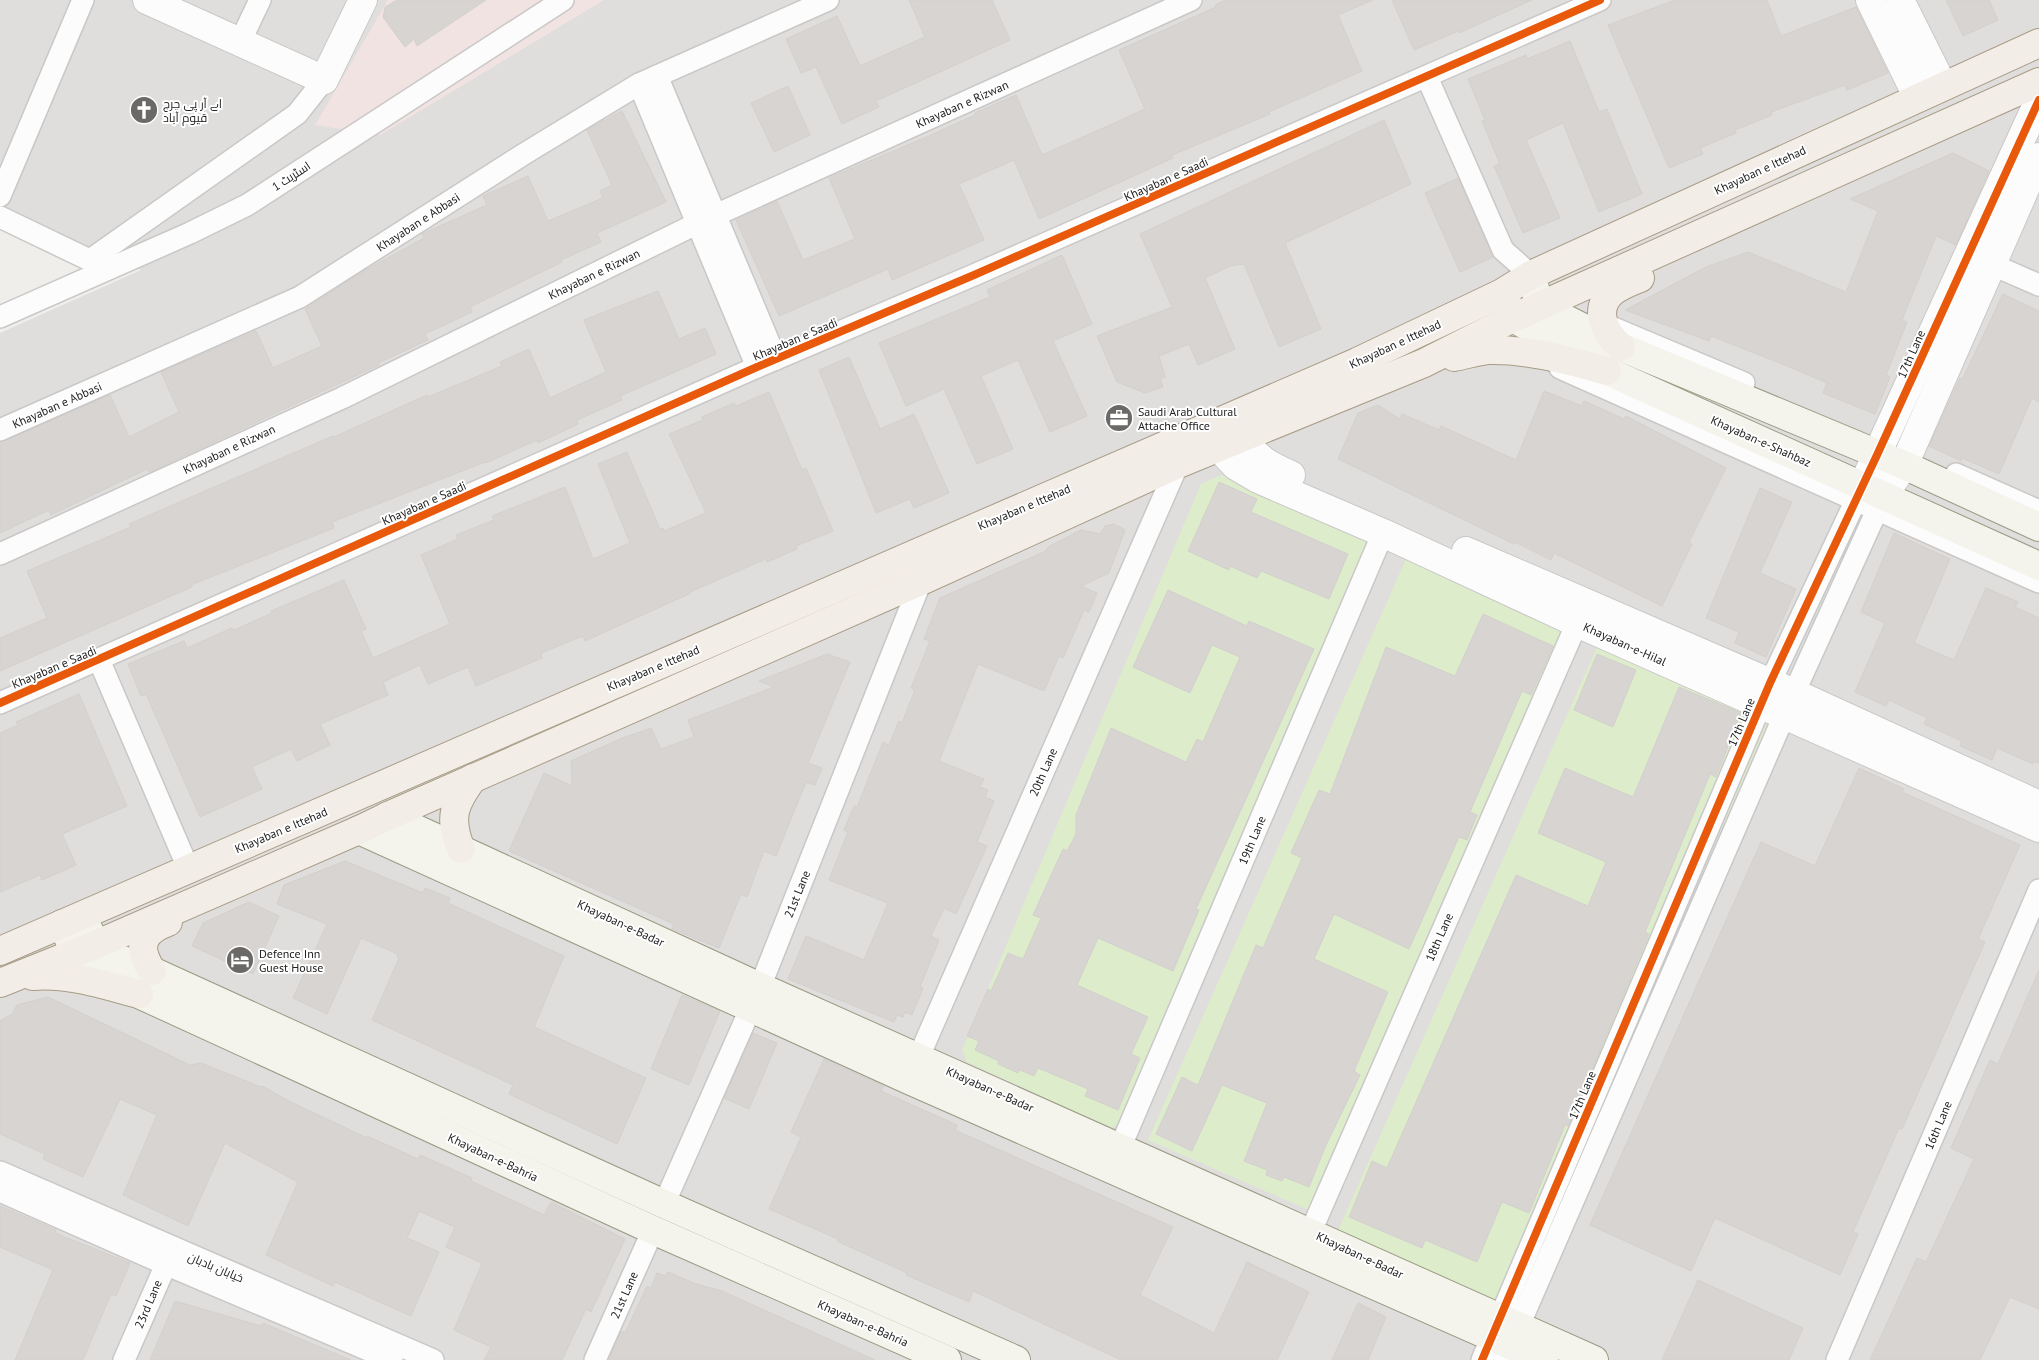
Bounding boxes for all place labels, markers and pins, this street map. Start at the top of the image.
church icon: اے آر پی چرچ قیوم آباد [129,95,159,125]
place label: اے آر پی چرچ قیوم آباد [163,96,222,126]
office icon: Saudi Arab Cultural Attache Office [1104,403,1134,433]
place label: Saudi Arab Cultural Attache Office [1138,404,1237,433]
hotel icon: Defence Inn Guest House [225,945,255,975]
place label: Defence Inn Guest House [259,946,323,975]

